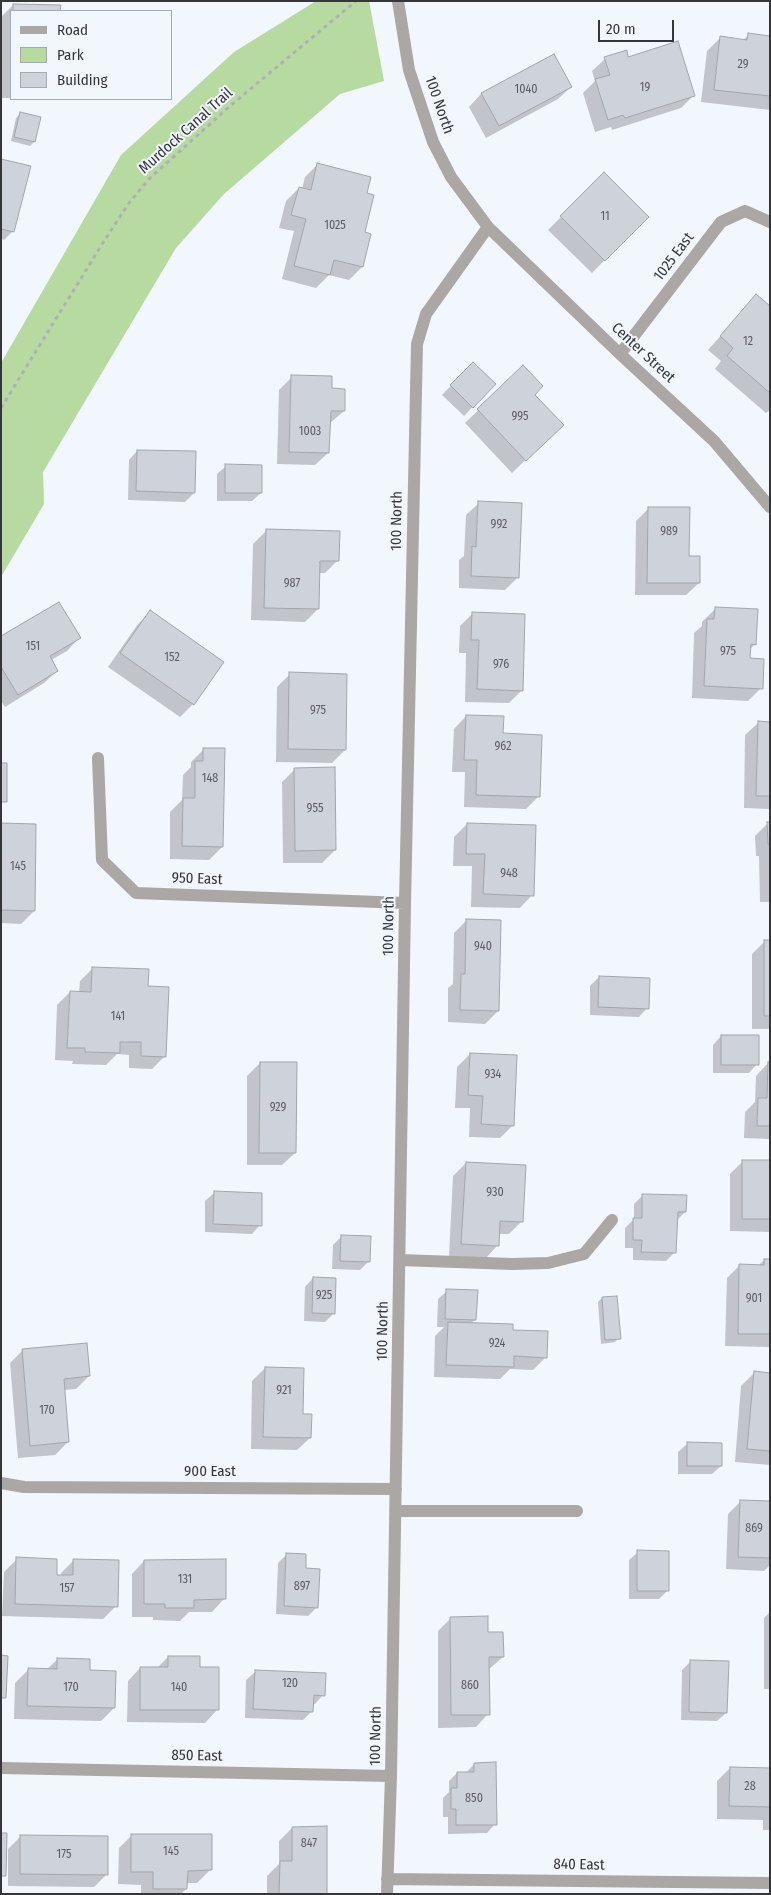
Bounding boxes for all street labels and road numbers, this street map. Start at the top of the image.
street label: 100 North [421,74,457,136]
street label: Murdock Canal Trail [135,84,237,178]
street label: 1025 East [650,229,698,285]
street label: Center Street [607,319,679,387]
street label: 100 North [387,491,407,551]
street label: 950 East [171,869,223,889]
street label: 100 North [379,896,399,956]
street label: 100 North [373,1301,393,1361]
street label: 900 East [184,1463,236,1481]
street label: 100 North [366,1706,386,1766]
street label: 850 East [171,1747,223,1765]
street label: 840 East [553,1856,605,1874]

